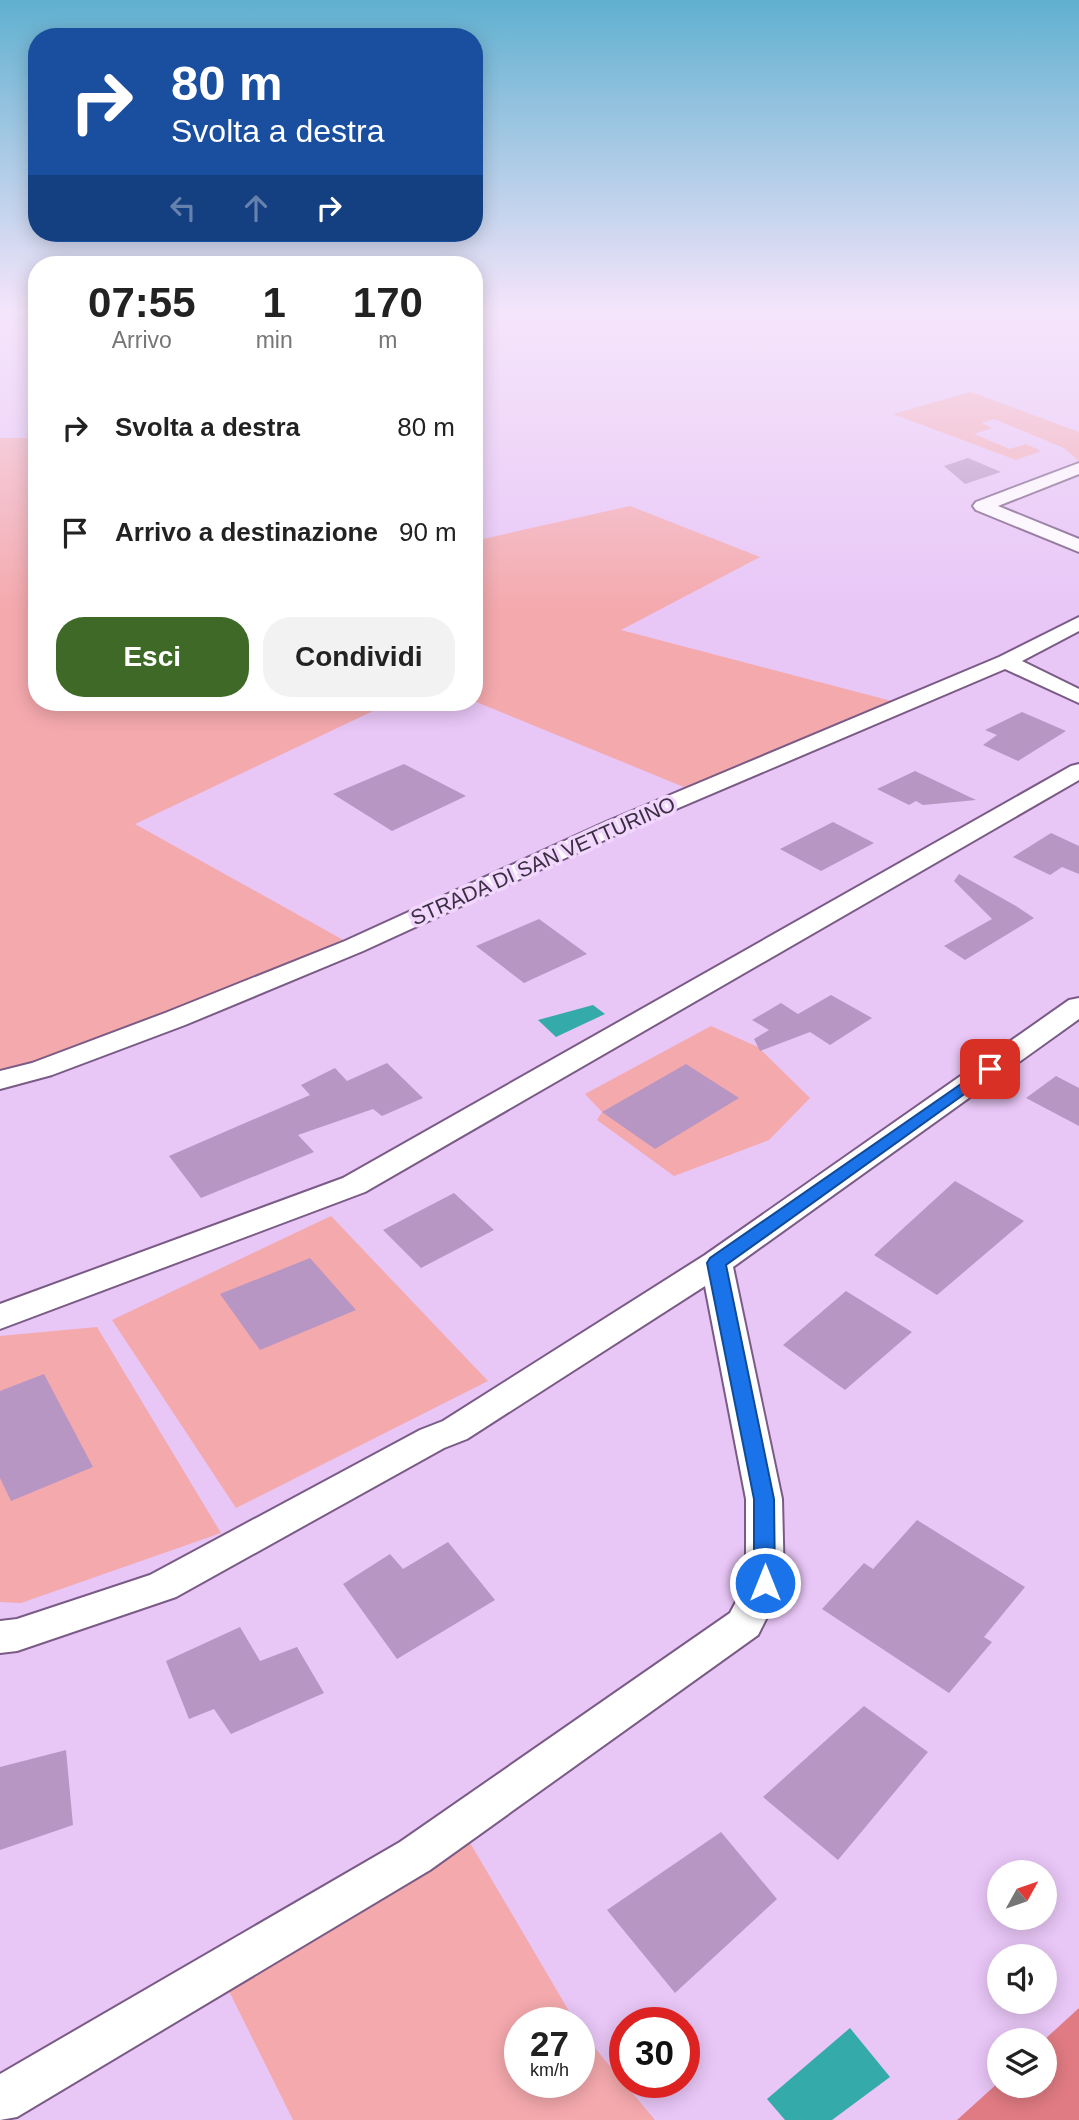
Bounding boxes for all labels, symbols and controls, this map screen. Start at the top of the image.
icon: right [56,56,147,147]
text: 80 m [171,56,283,110]
text: Svolta a destra [171,113,384,149]
icon: left [164,189,202,227]
icon: ahead [237,189,275,227]
icon: right [310,189,348,227]
text: 07:55 [88,279,196,326]
text: 1 [262,279,286,326]
text: 170 [353,279,423,326]
text: Arrivo [112,327,172,353]
text: min [256,327,293,353]
text: m [378,327,397,353]
icon: right [56,409,94,447]
text: Svolta a destra [115,412,300,442]
text: 80 m [397,412,455,442]
icon: arrive [56,514,94,552]
text: Arrivo a destinazione [115,517,378,547]
text: 90 m [399,517,457,547]
button: Esci [56,617,249,697]
button: Condividi [263,617,455,697]
street label: STRADA DI SAN VETTURINO [407,792,679,929]
pin [960,1039,1020,1099]
icon: arrive [971,1050,1009,1088]
position arrow [728,1546,802,1620]
north arrow [987,1860,1057,1930]
map controls [987,1860,1057,2098]
button: sound [987,1944,1057,2014]
speed limit sign: 30 [609,2007,700,2098]
text: 27 [530,2024,569,2063]
button: layers [987,2028,1057,2098]
text: km/h [530,2060,569,2080]

